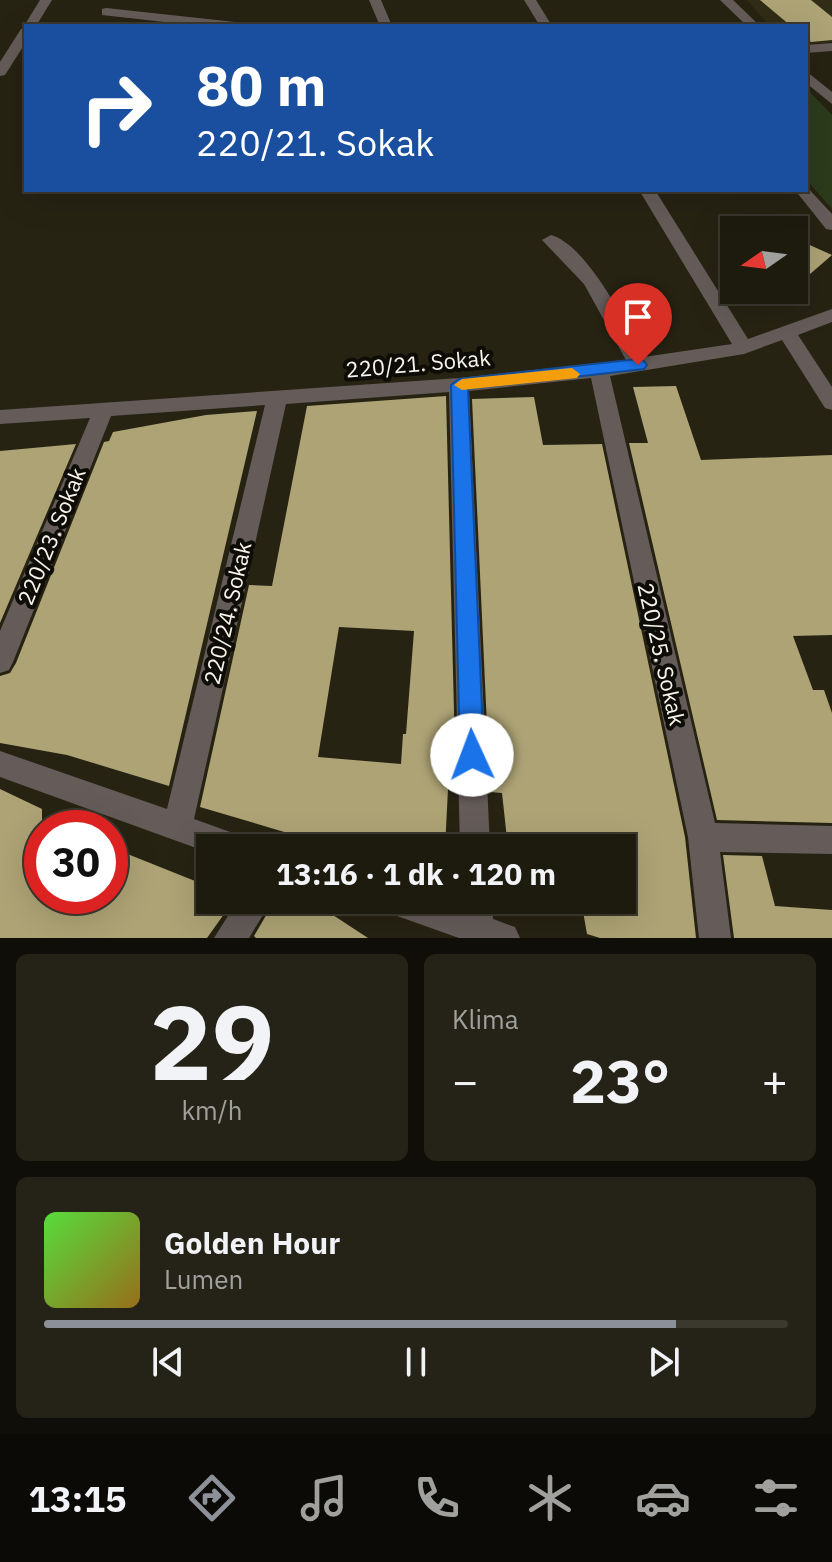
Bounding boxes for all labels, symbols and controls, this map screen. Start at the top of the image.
text: 80 m [196,49,326,121]
icon: right [64,56,168,160]
text: 220/21. Sokak [196,119,434,166]
north arrow [720,216,808,304]
map controls [720,216,808,304]
pin [604,283,672,365]
icon: arrive [616,295,660,339]
street label: 220/21. Sokak [344,342,492,384]
street label: 220/23. Sokak [10,463,92,609]
street label: 220/24. Sokak [197,538,258,687]
street label: 220/25. Sokak [632,580,693,729]
position arrow [430,713,514,797]
speed limit sign: 30 [24,810,128,914]
text: 13:16 · 1 dk · 120 m [276,854,556,893]
text: 29 [150,973,274,1109]
text: Klima [452,1002,519,1036]
text: 23° [570,1041,670,1120]
text: − [452,1052,478,1109]
text: + [762,1052,788,1109]
text: km/h [181,1093,243,1127]
text: Golden Hour [164,1223,340,1262]
text: Lumen [164,1262,243,1296]
icon: previous [146,1340,190,1384]
icon: pause [394,1340,438,1384]
icon: next [642,1340,686,1384]
icon: directions [184,1470,240,1526]
icon: music [296,1470,352,1526]
icon: phone [409,1470,465,1526]
icon: climate [522,1470,578,1526]
icon: car [635,1470,691,1526]
icon: filters [748,1470,804,1526]
text: 13:15 [28,1475,127,1522]

